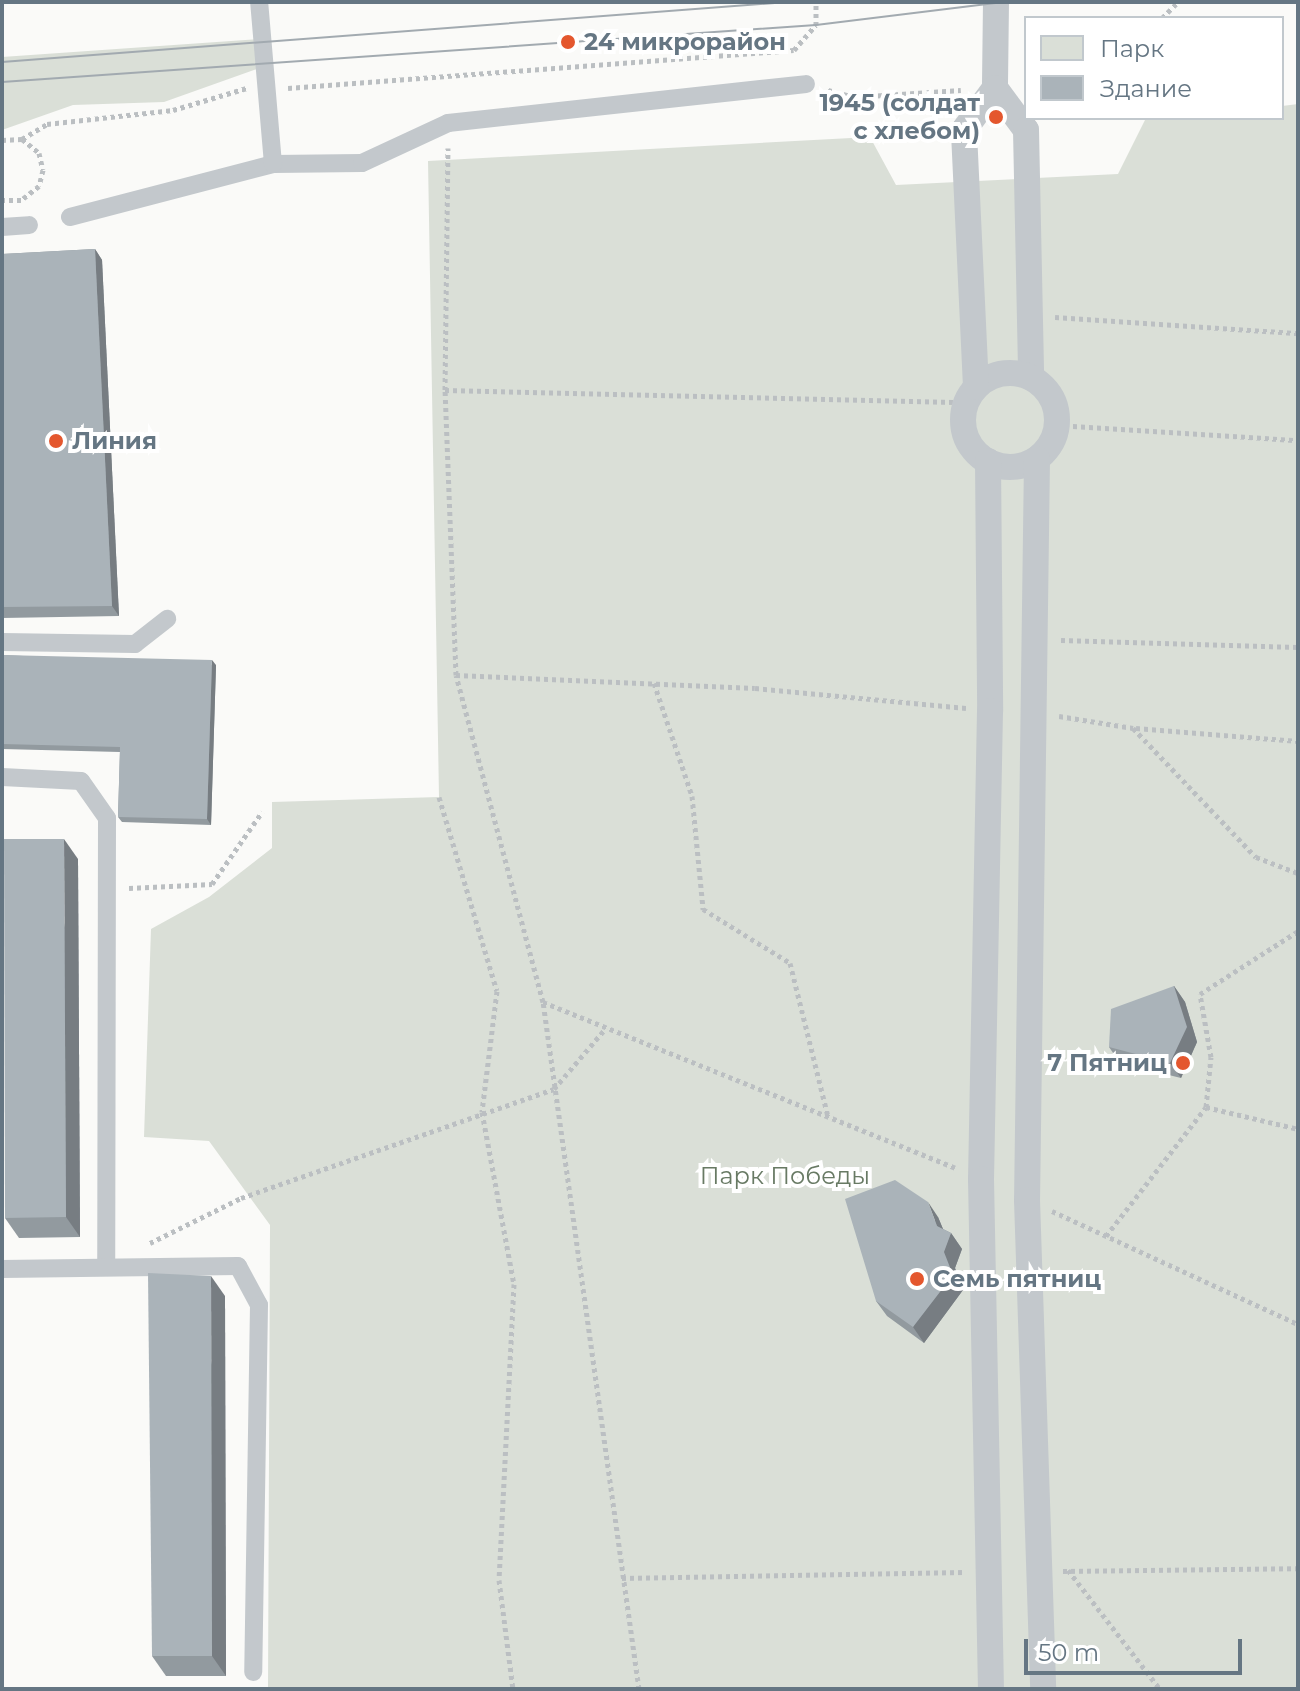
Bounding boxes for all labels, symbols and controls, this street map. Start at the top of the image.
legend [1024,16,1284,120]
place label: 24 микрорайон [584,28,786,56]
marker: 24 микрорайон [559,33,577,51]
text: Парк [1100,34,1164,63]
text: Здание [1100,74,1192,103]
place label: 1945 (солдат с хлебом) [819,89,980,145]
marker: 1945 (солдат с хлебом) [987,108,1005,126]
place label: Линия [72,427,157,455]
marker: Линия [47,432,65,450]
place label: 7 Пятниц [1047,1049,1167,1077]
marker: 7 Пятниц [1174,1054,1192,1072]
park label: Парк Победы [700,1162,870,1190]
place label: Семь пятниц [933,1265,1101,1293]
marker: Семь пятниц [908,1270,926,1288]
scale bar [1028,1623,1246,1673]
text: 50 m [1038,1638,1099,1667]

